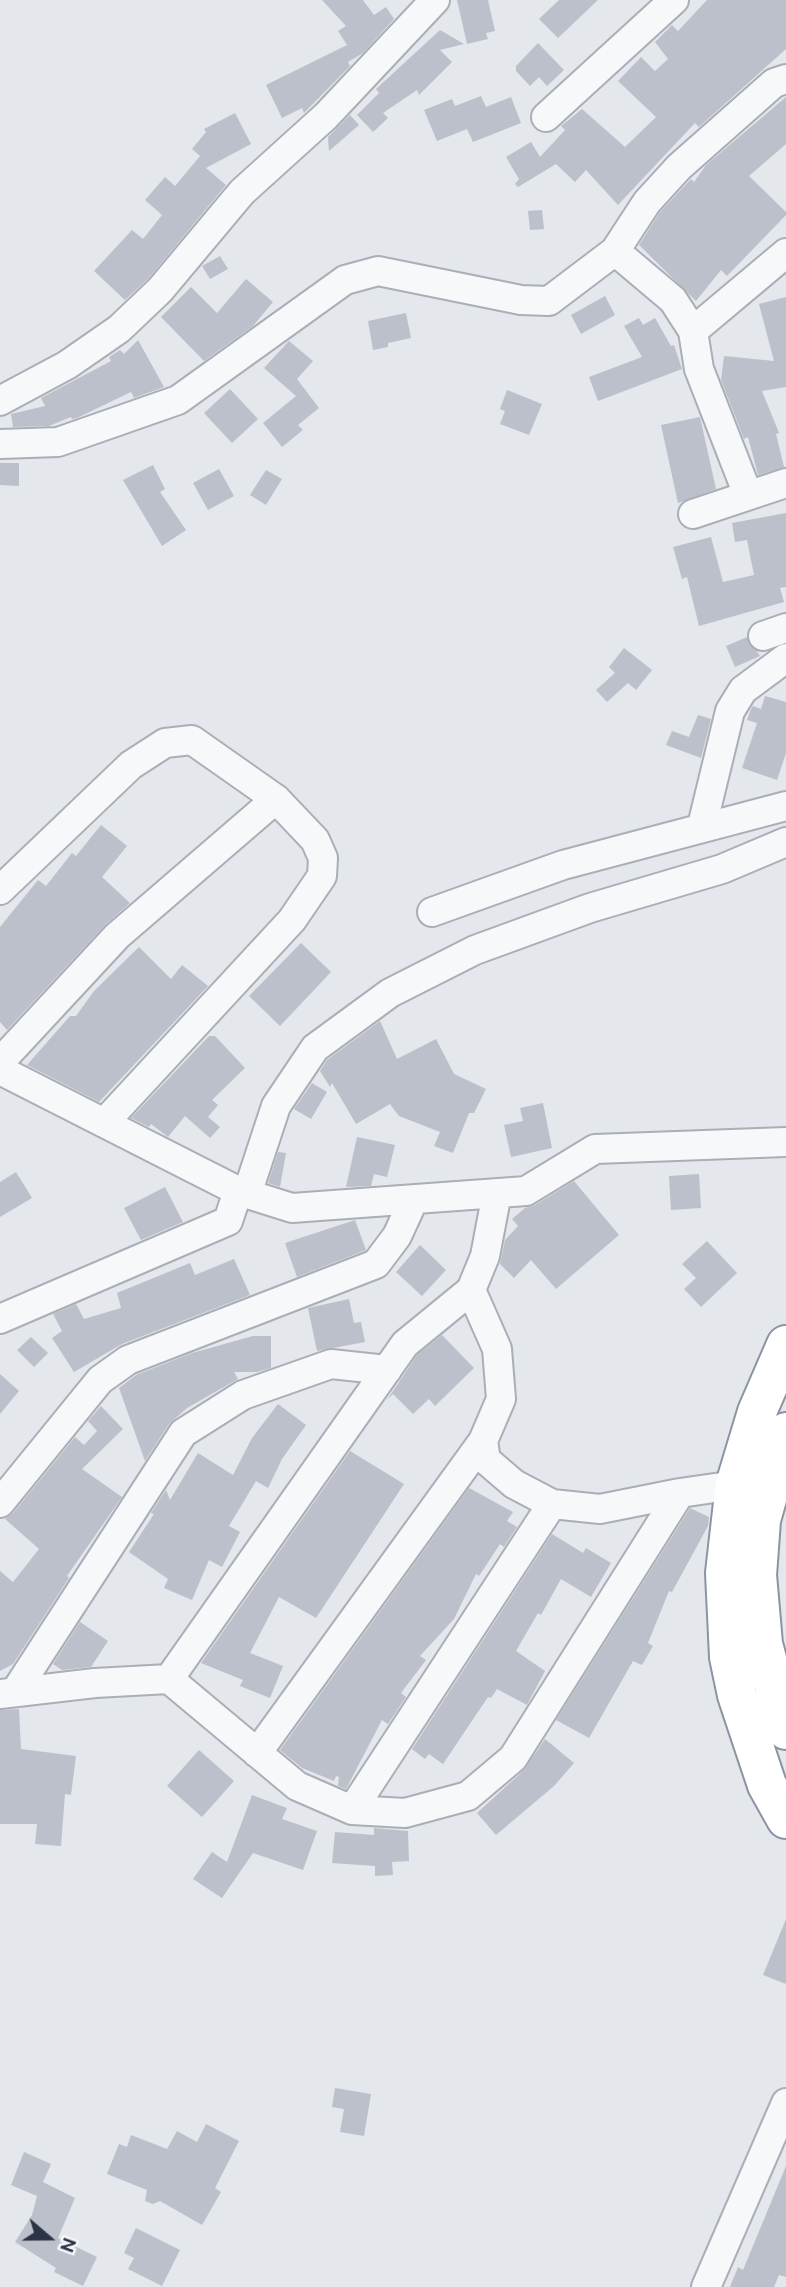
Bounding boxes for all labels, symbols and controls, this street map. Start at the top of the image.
north arrow [14,2203,84,2273]
text: N [56,2235,81,2256]

